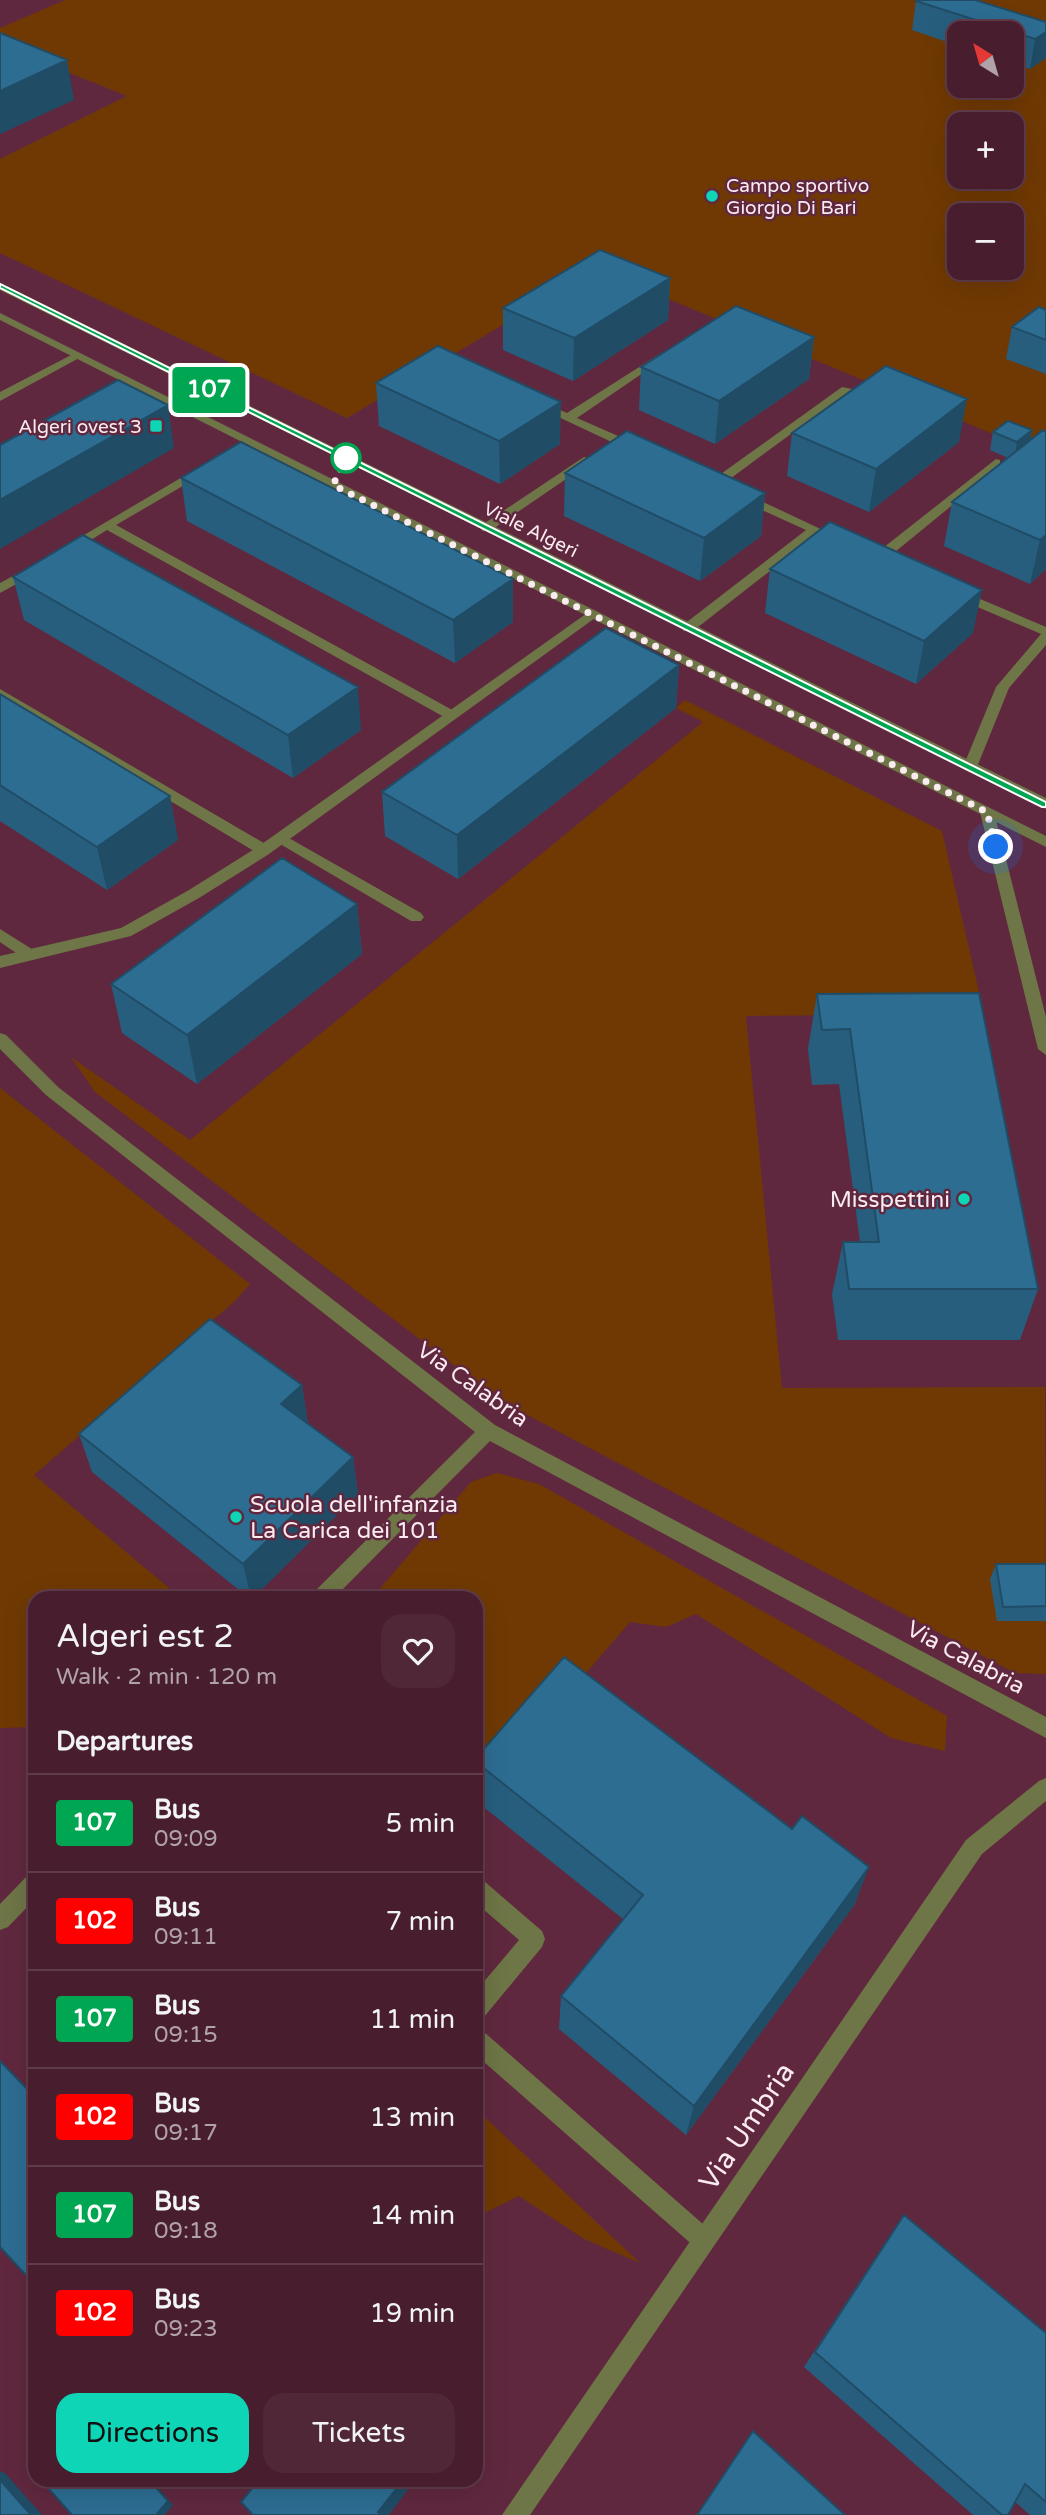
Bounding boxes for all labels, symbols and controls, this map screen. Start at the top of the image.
north arrow [947,21,1024,98]
map controls [947,21,1024,280]
button: + [947,112,1024,189]
place label: Campo sportivo Giorgio Di Bari [726,175,869,219]
marker: Campo sportivo Giorgio Di Bari [704,188,720,204]
button: − [947,203,1024,280]
line badge: 107 [169,367,249,413]
text: 107 [186,375,232,404]
place label: Algeri ovest 3 [18,416,142,438]
marker: Algeri ovest 3 [148,418,164,434]
unlabelled marker [331,443,361,473]
street label: Viale Algeri [480,498,581,562]
your location [978,829,1013,864]
place label: Misspettini [830,1186,950,1214]
marker: Misspettini [956,1191,972,1207]
street label: Via Calabria [411,1336,534,1434]
place label: Scuola dell'infanzia La Carica dei 101 [250,1491,458,1545]
marker: Scuola dell'infanzia La Carica dei 101 [228,1509,244,1525]
button: heart [381,1614,455,1688]
street label: Via Calabria [902,1615,1029,1701]
text: Algeri est 2 [56,1617,234,1656]
text: Walk · 2 min · 120 m [56,1663,277,1691]
text: Departures [56,1726,193,1757]
text: Bus [154,1794,200,1825]
text: 107 [72,1808,117,1837]
text: 5 min [386,1808,455,1839]
text: 09:09 [154,1825,218,1853]
text: Bus [154,1892,200,1923]
text: 102 [72,1906,117,1935]
text: 7 min [386,1906,455,1937]
text: 09:11 [154,1923,218,1951]
text: Bus [154,1990,200,2021]
text: 107 [72,2004,117,2033]
text: 11 min [369,2004,455,2035]
text: 09:15 [154,2021,218,2049]
street label: Via Umbria [692,2056,802,2197]
text: Bus [154,2088,200,2119]
text: 102 [72,2102,117,2131]
text: 13 min [369,2102,455,2133]
text: 09:17 [154,2119,218,2147]
text: Bus [154,2186,200,2217]
text: 107 [72,2200,117,2229]
text: 14 min [369,2200,455,2231]
text: 09:18 [154,2217,218,2245]
text: Bus [154,2284,200,2315]
text: 102 [72,2298,117,2327]
text: 19 min [369,2298,455,2329]
text: 09:23 [154,2315,218,2343]
button: Directions [56,2393,249,2473]
button: Tickets [263,2393,455,2473]

